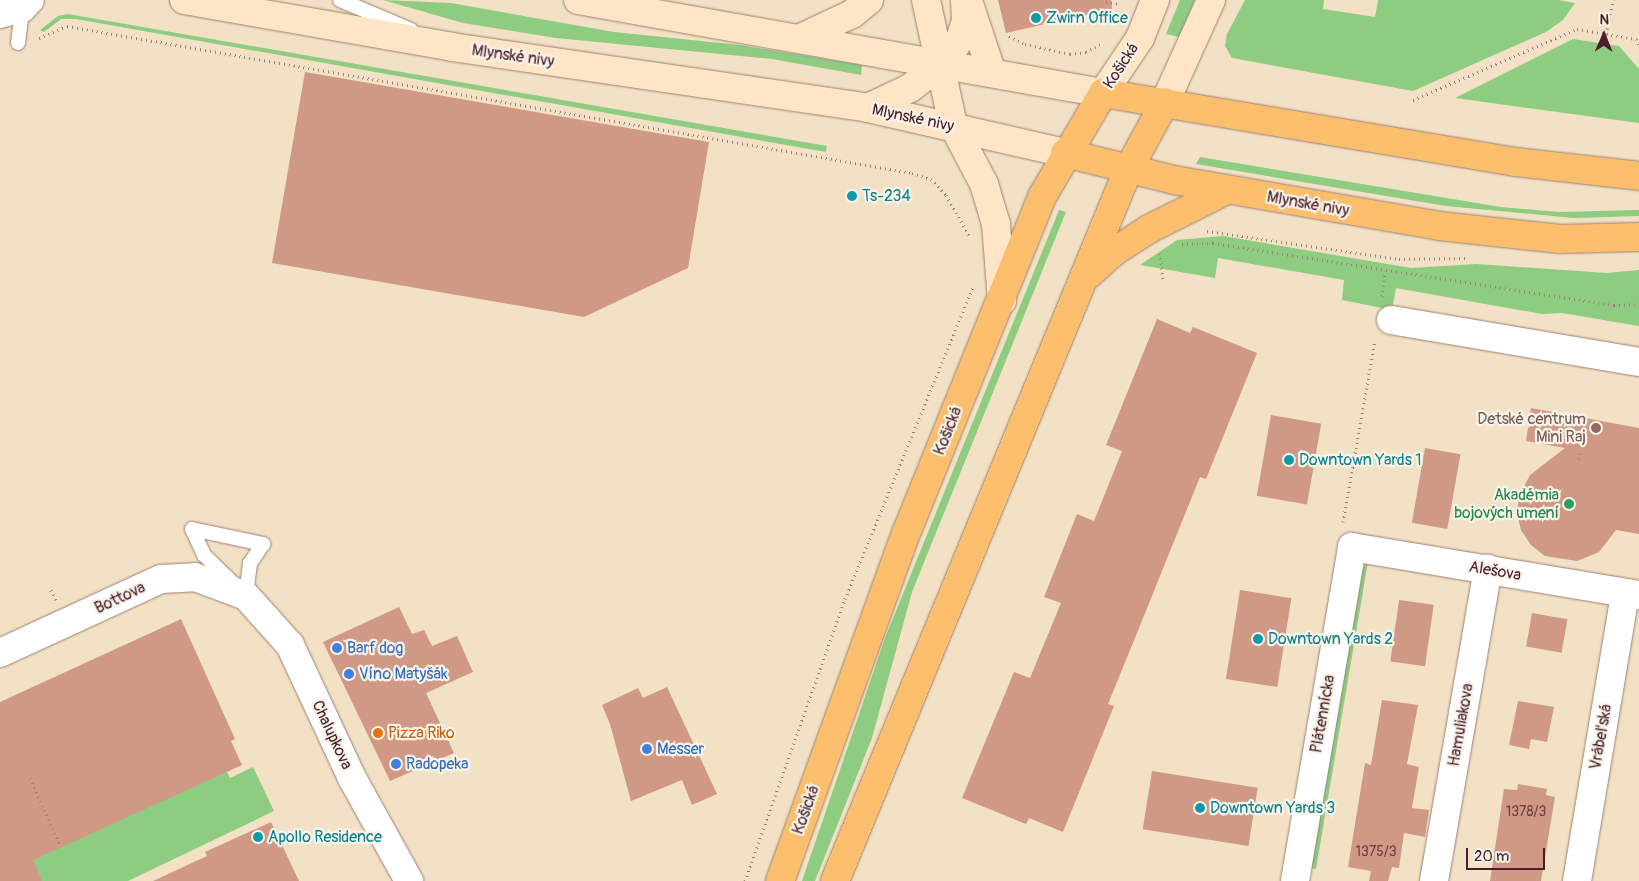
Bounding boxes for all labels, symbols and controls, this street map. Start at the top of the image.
place label: Zwirn Office [1046,8,1128,28]
north arrow [1579,10,1629,60]
text: N [1599,11,1609,28]
marker: Zwirn Office [1030,12,1042,24]
street label: Košická [1099,40,1143,92]
street label: Mlynské nivy [471,41,555,71]
street label: Mlynské nivy [870,100,956,136]
place label: Ts-234 [862,186,911,206]
street label: Mlynské nivy [1265,187,1351,221]
marker: Ts-234 [846,190,858,202]
street label: Košická [930,404,966,458]
place label: Detské centrum Mini Raj [1477,409,1586,447]
marker: Detské centrum Mini Raj [1590,422,1602,434]
place label: Downtown Yards 1 [1299,450,1422,470]
marker: Downtown Yards 1 [1283,454,1295,466]
place label: Akadémia bojových umení [1454,485,1559,523]
marker: Akadémia bojových umení [1563,498,1575,510]
street label: Alešova [1467,557,1523,585]
street label: Bottova [92,578,148,618]
place label: Downtown Yards 2 [1268,629,1393,649]
marker: Downtown Yards 2 [1252,633,1264,645]
place label: Barf dog [347,638,403,658]
marker: Barf dog [331,642,343,654]
place label: Víno Matyšák [359,664,448,684]
marker: Víno Matyšák [343,668,355,680]
street label: Plátennícka [1307,673,1339,755]
street label: Hamuliakova [1444,682,1478,768]
street label: Chalupkova [308,697,356,773]
street label: Vrábeľská [1586,703,1616,771]
place label: Pizza Riko [388,723,455,743]
marker: Pizza Riko [372,727,384,739]
place label: Messer [657,739,704,759]
marker: Messer [641,743,653,755]
place label: Radopeka [406,754,469,774]
marker: Radopeka [390,758,402,770]
street label: Košická [788,783,824,837]
place label: Downtown Yards 3 [1210,798,1335,818]
marker: Downtown Yards 3 [1194,802,1206,814]
house number: 1378/3 [1506,804,1546,820]
place label: Apollo Residence [268,827,382,847]
marker: Apollo Residence [252,831,264,843]
scale bar [1469,838,1548,870]
house number: 1375/3 [1355,844,1397,860]
text: 20 m [1474,847,1509,866]

